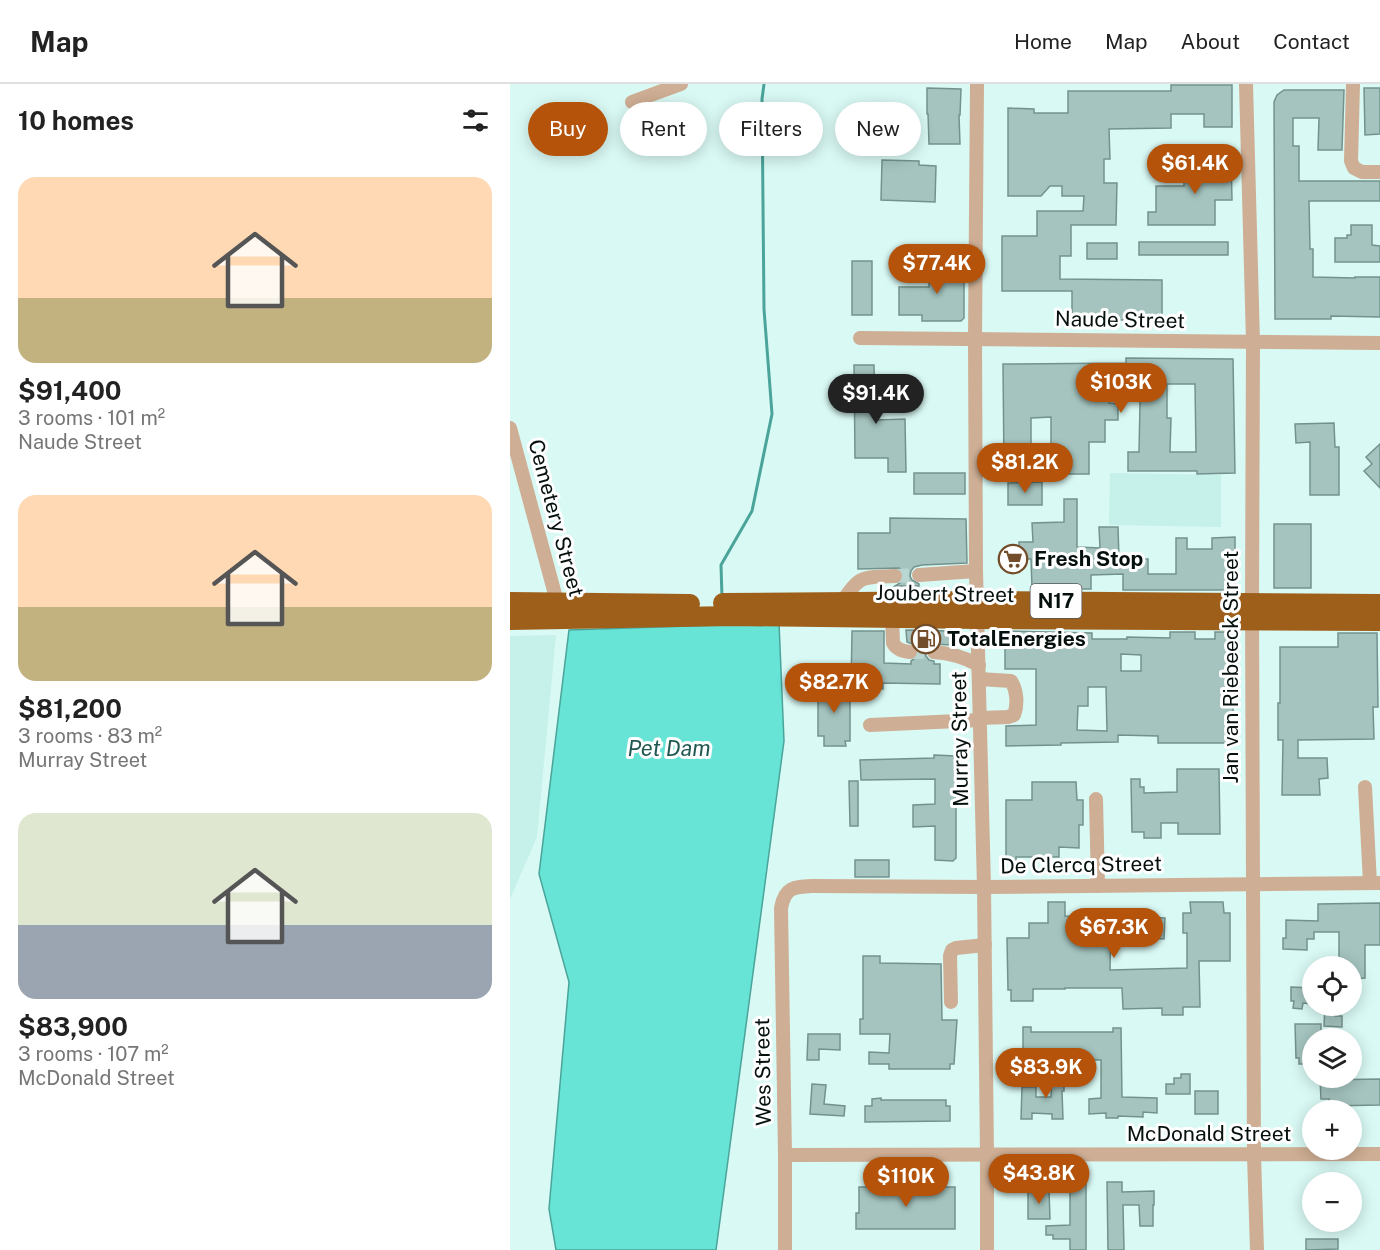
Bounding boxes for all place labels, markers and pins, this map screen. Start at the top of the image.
pin: $61.4K [1146,144,1244,195]
pin: $77.4K [888,244,986,295]
pin: $103K [1079,363,1163,414]
pin: $91.4K [827,374,925,425]
pin: $81.2K [976,443,1074,494]
supermarket icon: Fresh Stop [997,543,1029,575]
place label: Fresh Stop [1034,546,1143,571]
fuel station icon: TotalEnergies [910,623,942,655]
place label: TotalEnergies [947,626,1086,651]
pin: $82.7K [785,663,883,714]
pin: $67.3K [1065,908,1163,959]
pin: $83.9K [997,1048,1095,1099]
pin: $43.8K [990,1154,1088,1205]
pin: $110K [864,1157,948,1208]

